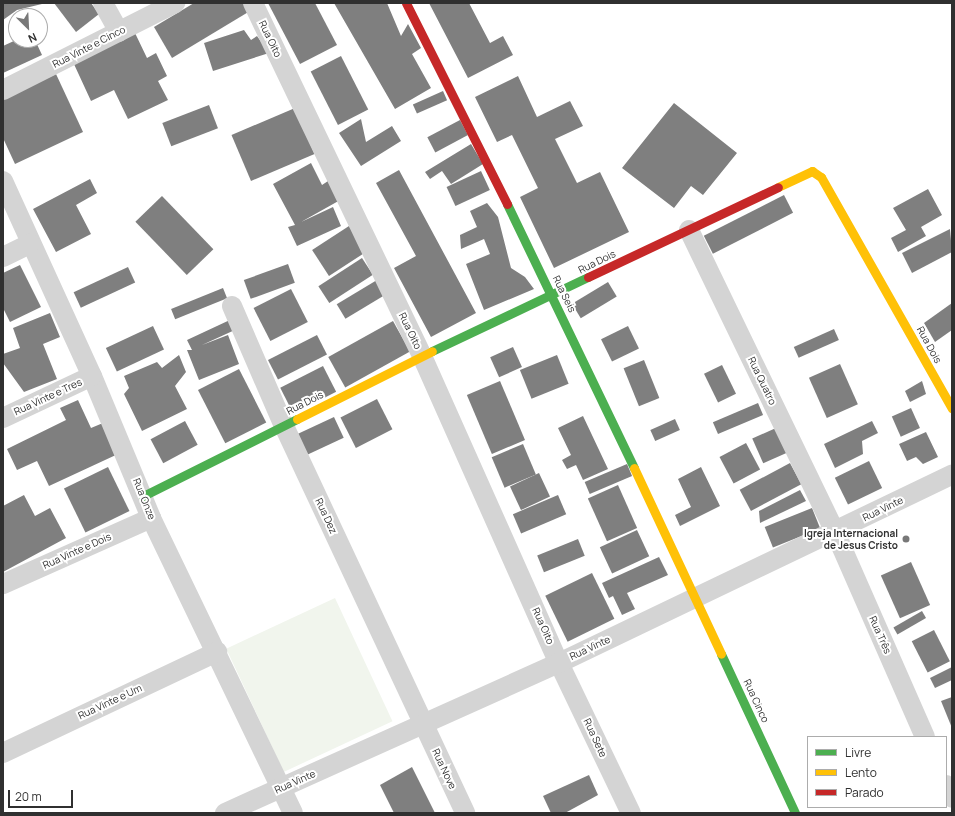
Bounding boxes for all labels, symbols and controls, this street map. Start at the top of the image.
north arrow [8,8,48,48]
street label: Rua Oito [256,19,284,59]
street label: Rua Vinte e Cinco [51,23,127,71]
text: N [26,30,39,47]
street label: Rua Dois [576,248,618,276]
street label: Rua Seis [550,274,578,314]
street label: Rua Oito [396,311,424,351]
street label: Rua Dois [914,325,944,365]
street label: Rua Quatro [745,355,779,407]
street label: Rua Vinte e Tres [12,376,84,418]
street label: Rua Dois [284,389,326,417]
street label: Rua Onze [130,476,158,522]
street label: Rua Vinte [861,494,905,524]
street label: Rua Dez [313,496,339,536]
place label: Igreja Internacional de Jesus Cristo [804,527,898,550]
street label: Rua Vinte e Dois [41,531,113,571]
marker: Igreja Internacional de Jesus Cristo [901,534,911,544]
street label: Rua Oito [530,606,556,646]
street label: Rua Três [866,614,894,656]
street label: Rua Vinte [568,633,612,663]
street label: Rua Cinco [741,677,771,725]
street label: Rua Vinte e Um [76,682,144,722]
street label: Rua Sete [581,717,609,759]
legend [807,736,947,808]
text: Livre [845,744,871,761]
street label: Rua Nove [429,747,459,791]
text: Lento [845,764,877,781]
street label: Rua Vinte [273,768,317,796]
scale bar [10,782,75,808]
text: Parado [845,784,884,801]
text: 20 m [15,788,42,805]

